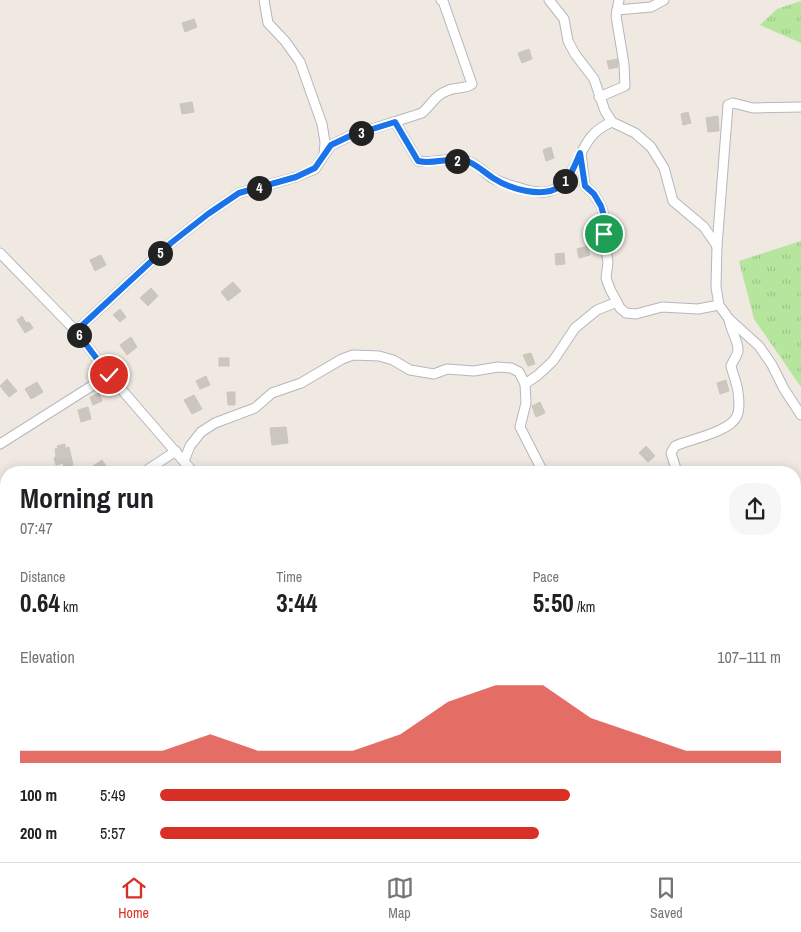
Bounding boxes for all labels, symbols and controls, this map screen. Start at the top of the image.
pin: 3 [348,120,374,146]
text: 3 [358,124,365,142]
pin: 2 [444,148,470,174]
text: 2 [454,152,461,170]
pin: 1 [552,168,578,194]
text: 1 [562,172,569,190]
pin: 4 [246,176,272,200]
text: 4 [256,179,263,197]
pin [583,213,625,255]
icon: arrive [590,220,618,248]
pin: 5 [148,240,172,266]
text: 5 [157,244,164,262]
pin: 6 [66,322,92,348]
text: 6 [76,326,83,344]
pin [88,354,130,396]
icon: check [95,361,123,389]
text: Morning run [20,479,154,517]
button: share [729,483,781,535]
text: 07:47 [20,517,53,539]
text: Distance [20,568,65,586]
text: Time [276,568,302,586]
text: Pace [533,568,559,586]
text: 0.64 [20,586,60,620]
text: 3:44 [276,586,317,620]
text: 5:50 [533,586,574,620]
text: km [60,598,78,616]
text: /km [574,598,595,616]
text: Elevation [20,646,75,668]
text: 107–111 m [717,646,781,668]
text: 100 m [20,784,57,806]
text: 5:49 [100,784,126,806]
text: 200 m [20,822,57,844]
text: 5:57 [100,822,126,844]
tab: Home [118,874,149,922]
tab: Map [386,874,414,922]
tab: Saved [650,874,683,922]

